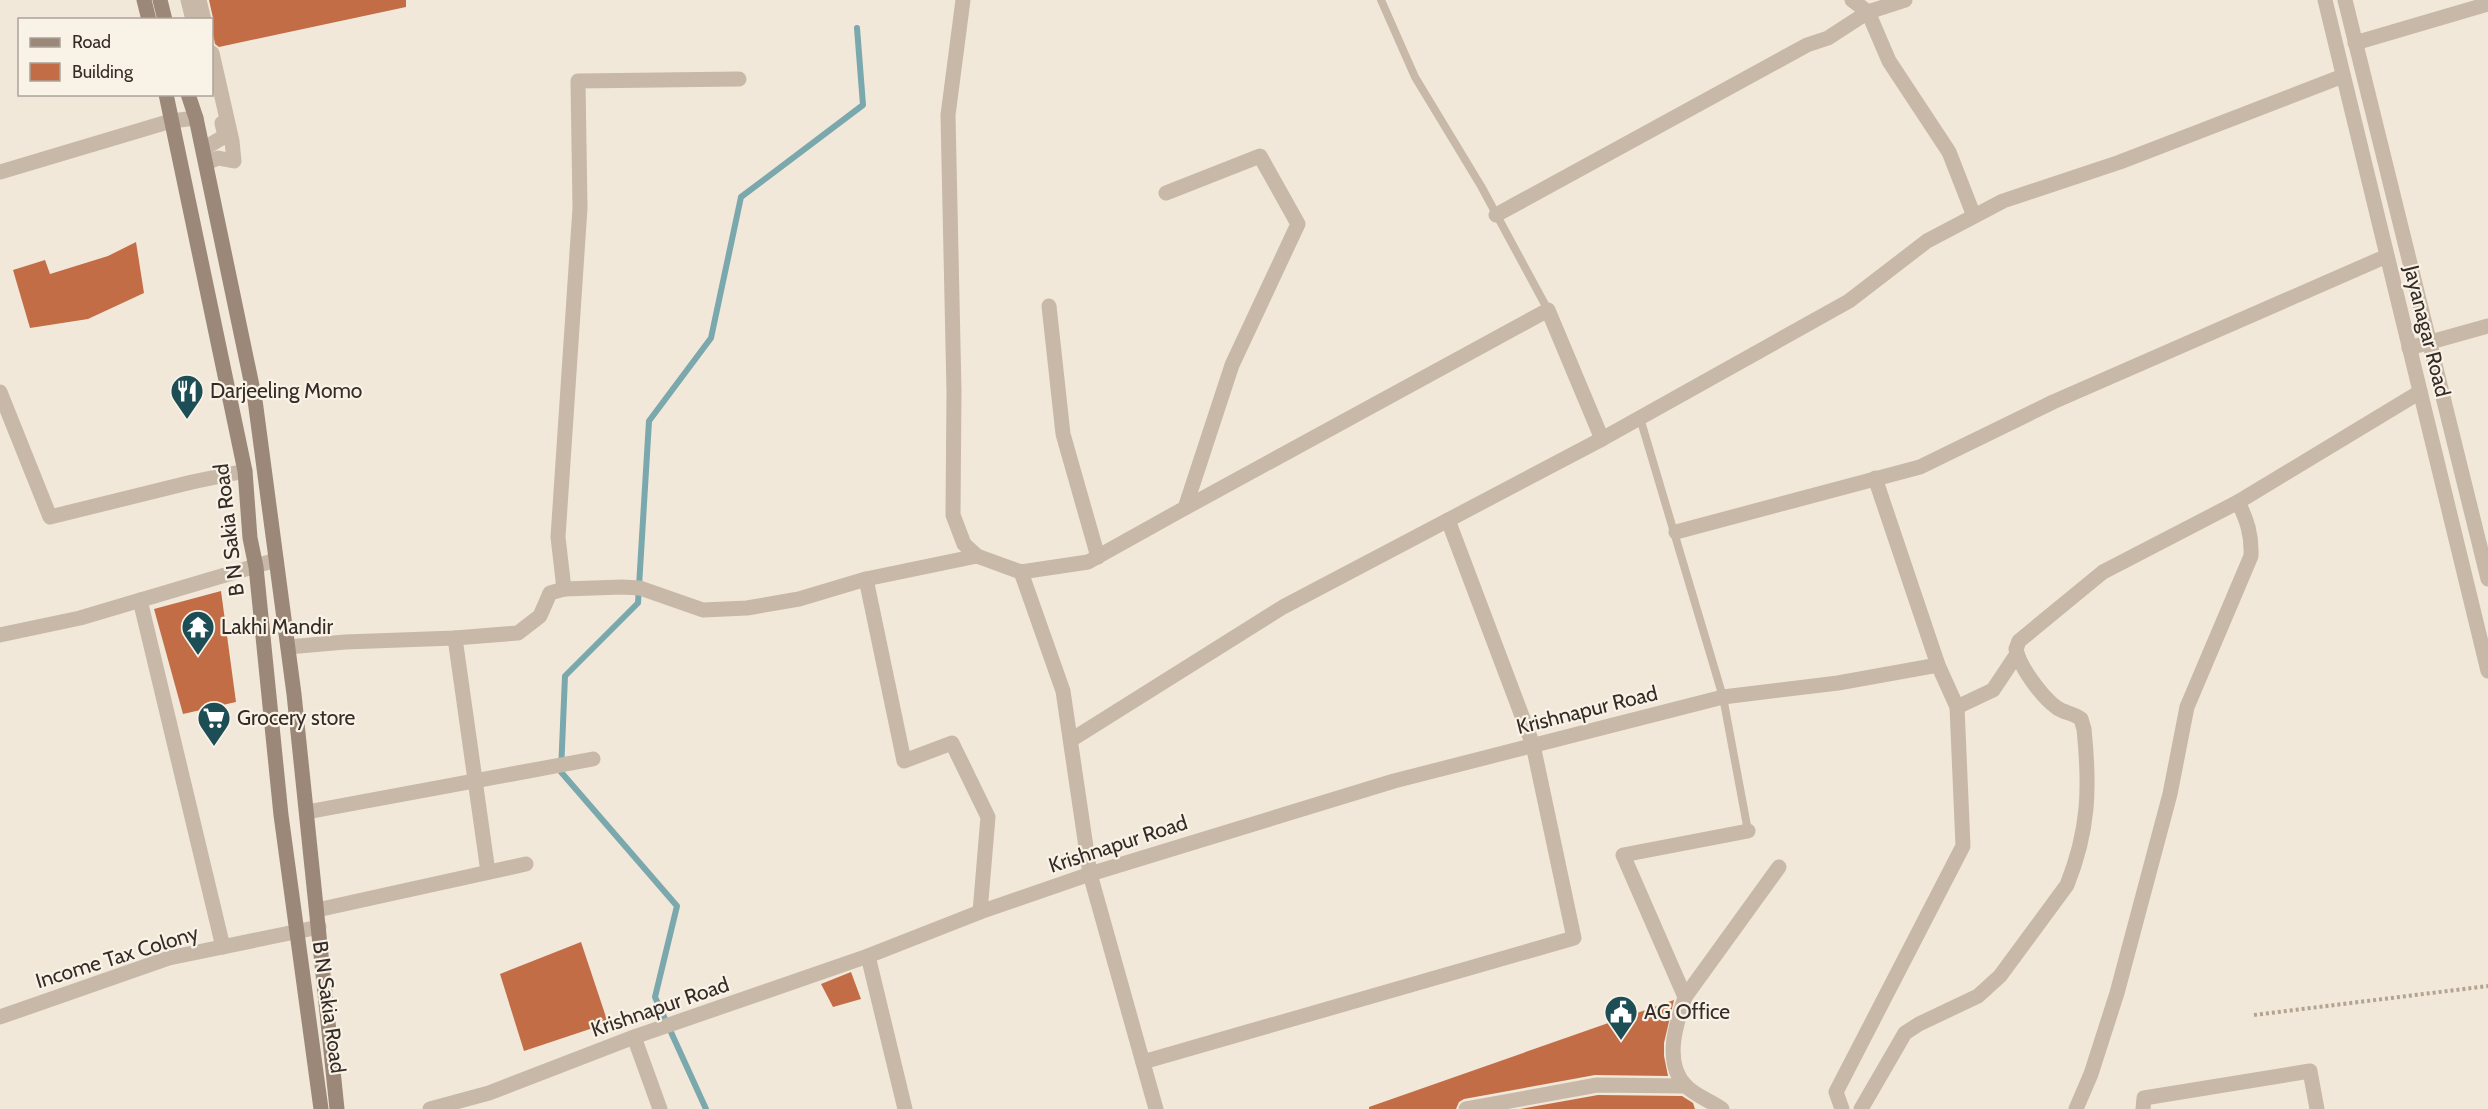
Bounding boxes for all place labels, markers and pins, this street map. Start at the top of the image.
restaurant icon: Darjeeling Momo [169,373,205,420]
place label: Darjeeling Momo [210,378,362,404]
temple icon: Lakhi Mandir [180,609,216,656]
place label: Lakhi Mandir [221,614,333,639]
supermarket icon: Grocery store [196,700,232,747]
place label: Grocery store [237,705,356,730]
public building icon: AG Office [1603,994,1639,1041]
place label: AG Office [1644,999,1730,1024]

